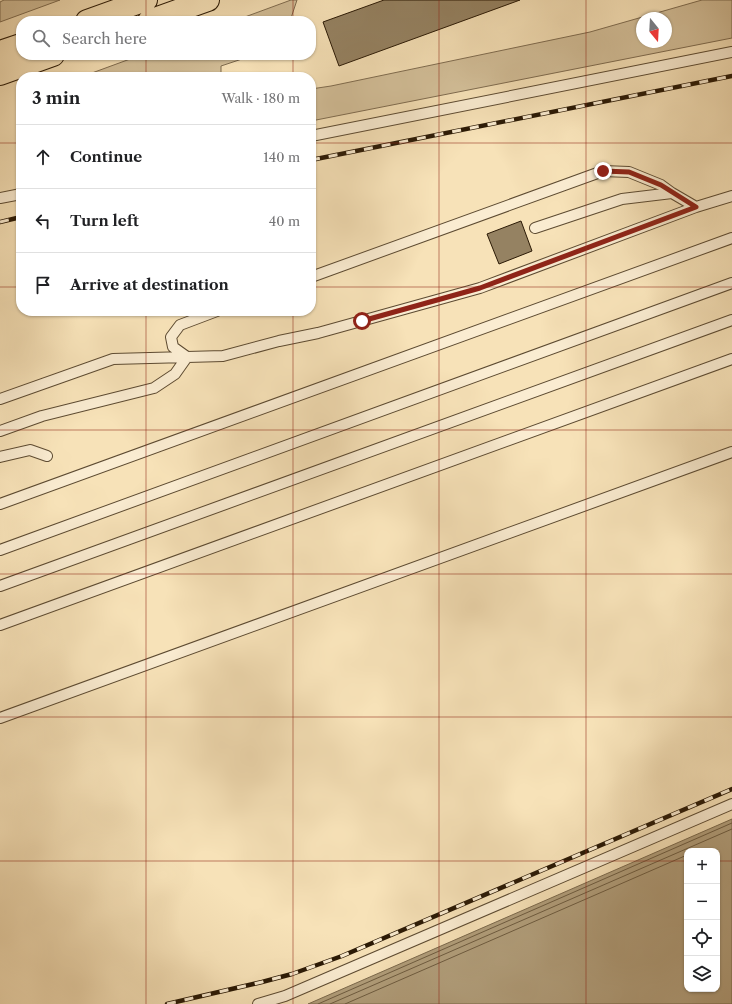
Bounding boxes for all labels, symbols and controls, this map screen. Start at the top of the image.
north arrow [636,12,672,48]
search box [16,16,316,60]
icon: search [30,27,52,49]
text: Search here [62,29,147,48]
text: 3 min [32,88,81,108]
text: Walk · 180 m [221,90,300,106]
icon: ahead [32,146,54,168]
text: Continue [70,147,142,166]
text: 140 m [263,149,300,165]
route end [594,162,612,180]
icon: left [32,210,54,232]
text: Turn left [70,211,139,230]
text: 40 m [269,213,300,229]
icon: arrive [32,274,54,296]
text: Arrive at destination [70,275,229,294]
route start [353,312,371,330]
map controls [684,848,720,992]
button: + [684,848,720,884]
button: − [684,884,720,920]
button: locate [684,920,720,956]
button: layers [684,956,720,992]

